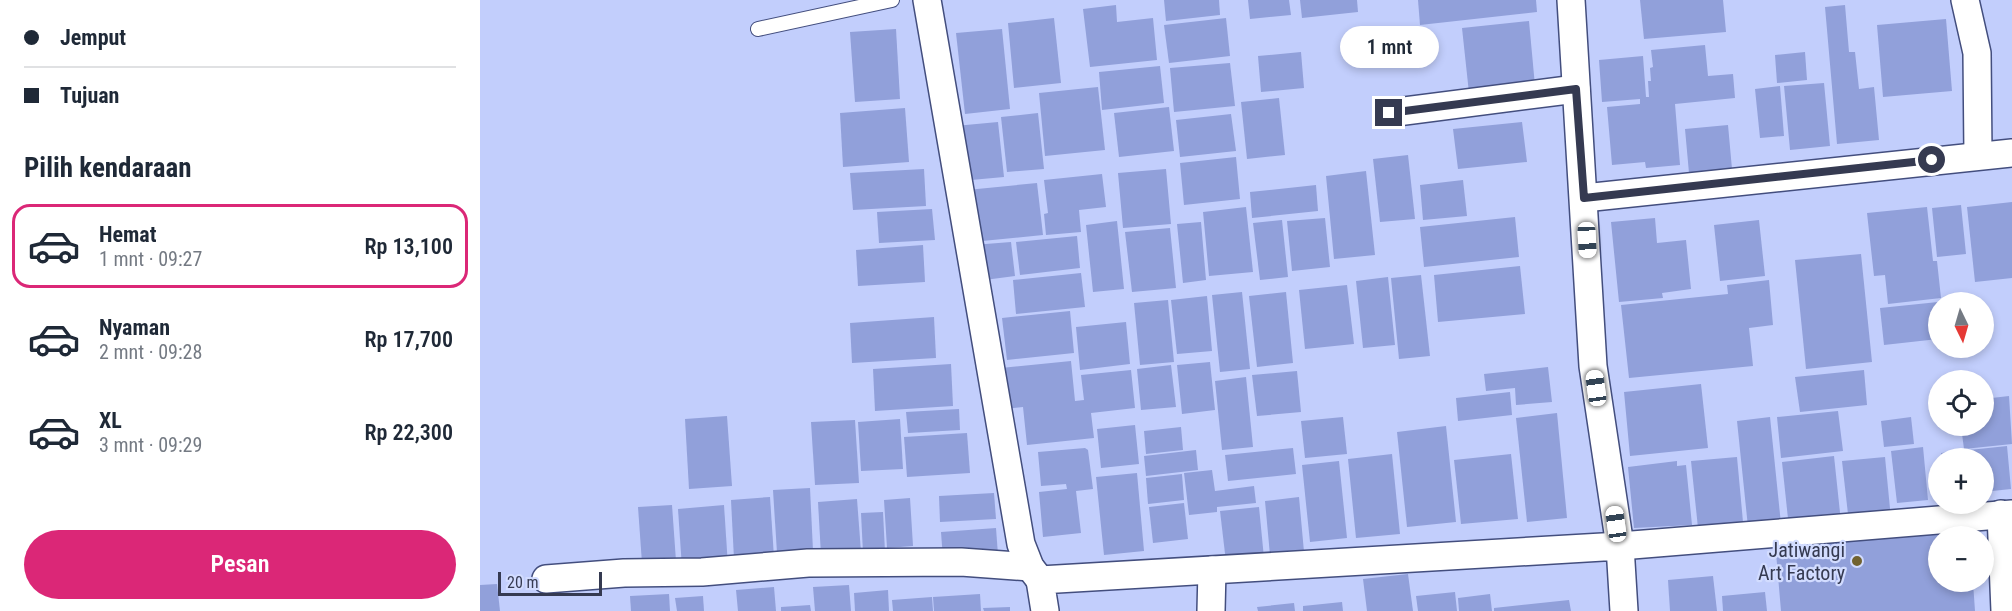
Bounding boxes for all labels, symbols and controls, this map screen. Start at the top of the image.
text: Jemput [60,25,126,50]
callout: 1 mnt [1340,26,1438,68]
text: 1 mnt [1367,35,1412,59]
text: Tujuan [60,83,119,108]
route end [1375,99,1402,126]
route start [1918,146,1945,173]
text: Pilih kendaraan [24,152,192,184]
icon: car [27,219,81,273]
text: Hemat [99,222,156,247]
car [1577,222,1597,258]
text: Rp 13,100 [365,234,453,259]
text: 1 mnt · 09:27 [99,247,202,271]
north arrow [1928,292,1994,358]
map controls [1928,292,1994,592]
icon: car [27,312,81,366]
text: Nyaman [99,315,170,340]
text: Rp 17,700 [365,327,453,352]
text: 2 mnt · 09:28 [99,340,202,364]
car [1585,369,1607,407]
button: locate [1928,370,1994,436]
icon: car [27,405,81,459]
text: XL [99,408,122,433]
text: Rp 22,300 [365,420,453,445]
text: 3 mnt · 09:29 [99,433,202,457]
button: + [1928,448,1994,514]
car [1605,505,1627,543]
button: − [1928,526,1994,592]
button: Pesan [24,530,456,599]
place label: Jatiwangi Art Factory [1758,538,1845,585]
marker: Jatiwangi Art Factory [1850,554,1864,568]
scale bar [498,569,602,596]
text: 20 m [507,573,539,592]

